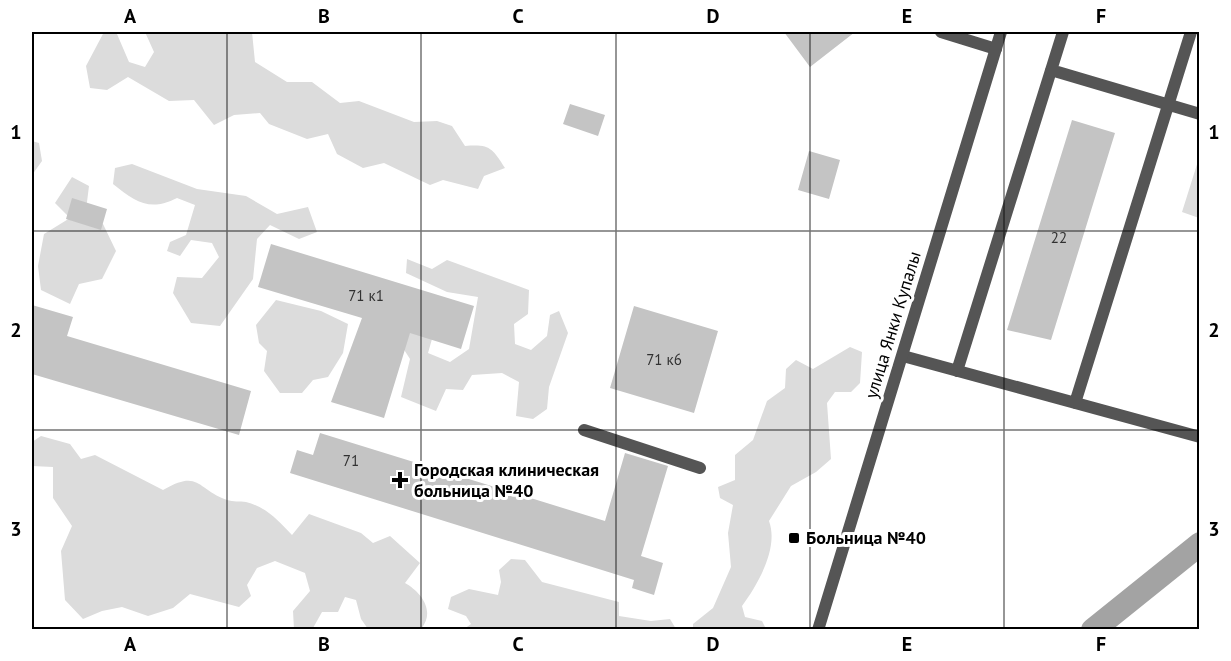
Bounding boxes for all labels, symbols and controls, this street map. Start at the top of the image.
text: A [124,3,137,29]
text: B [318,3,330,29]
text: C [512,3,524,29]
text: D [707,3,720,29]
text: E [902,3,912,29]
text: F [1096,3,1106,29]
text: 1 [10,119,22,145]
text: 1 [1208,119,1220,145]
house number: 22 [1051,228,1067,247]
street label: улица Янки Купалы [859,248,926,401]
house number: 71 к1 [348,286,384,305]
text: 2 [10,317,22,343]
text: 2 [1208,317,1220,343]
house number: 71 к6 [646,350,682,369]
house number: 71 [343,451,359,470]
place label: Городская клиническая больница №40 [414,458,599,502]
marker: Городская клиническая больница №40 [391,471,409,489]
text: 3 [10,516,22,542]
text: 3 [1208,516,1220,542]
place label: Больница №40 [806,526,926,549]
marker: Больница №40 [787,531,801,545]
text: A [124,631,137,657]
text: B [318,631,330,657]
text: C [512,631,524,657]
text: D [707,631,720,657]
text: E [902,631,912,657]
text: F [1096,631,1106,657]

